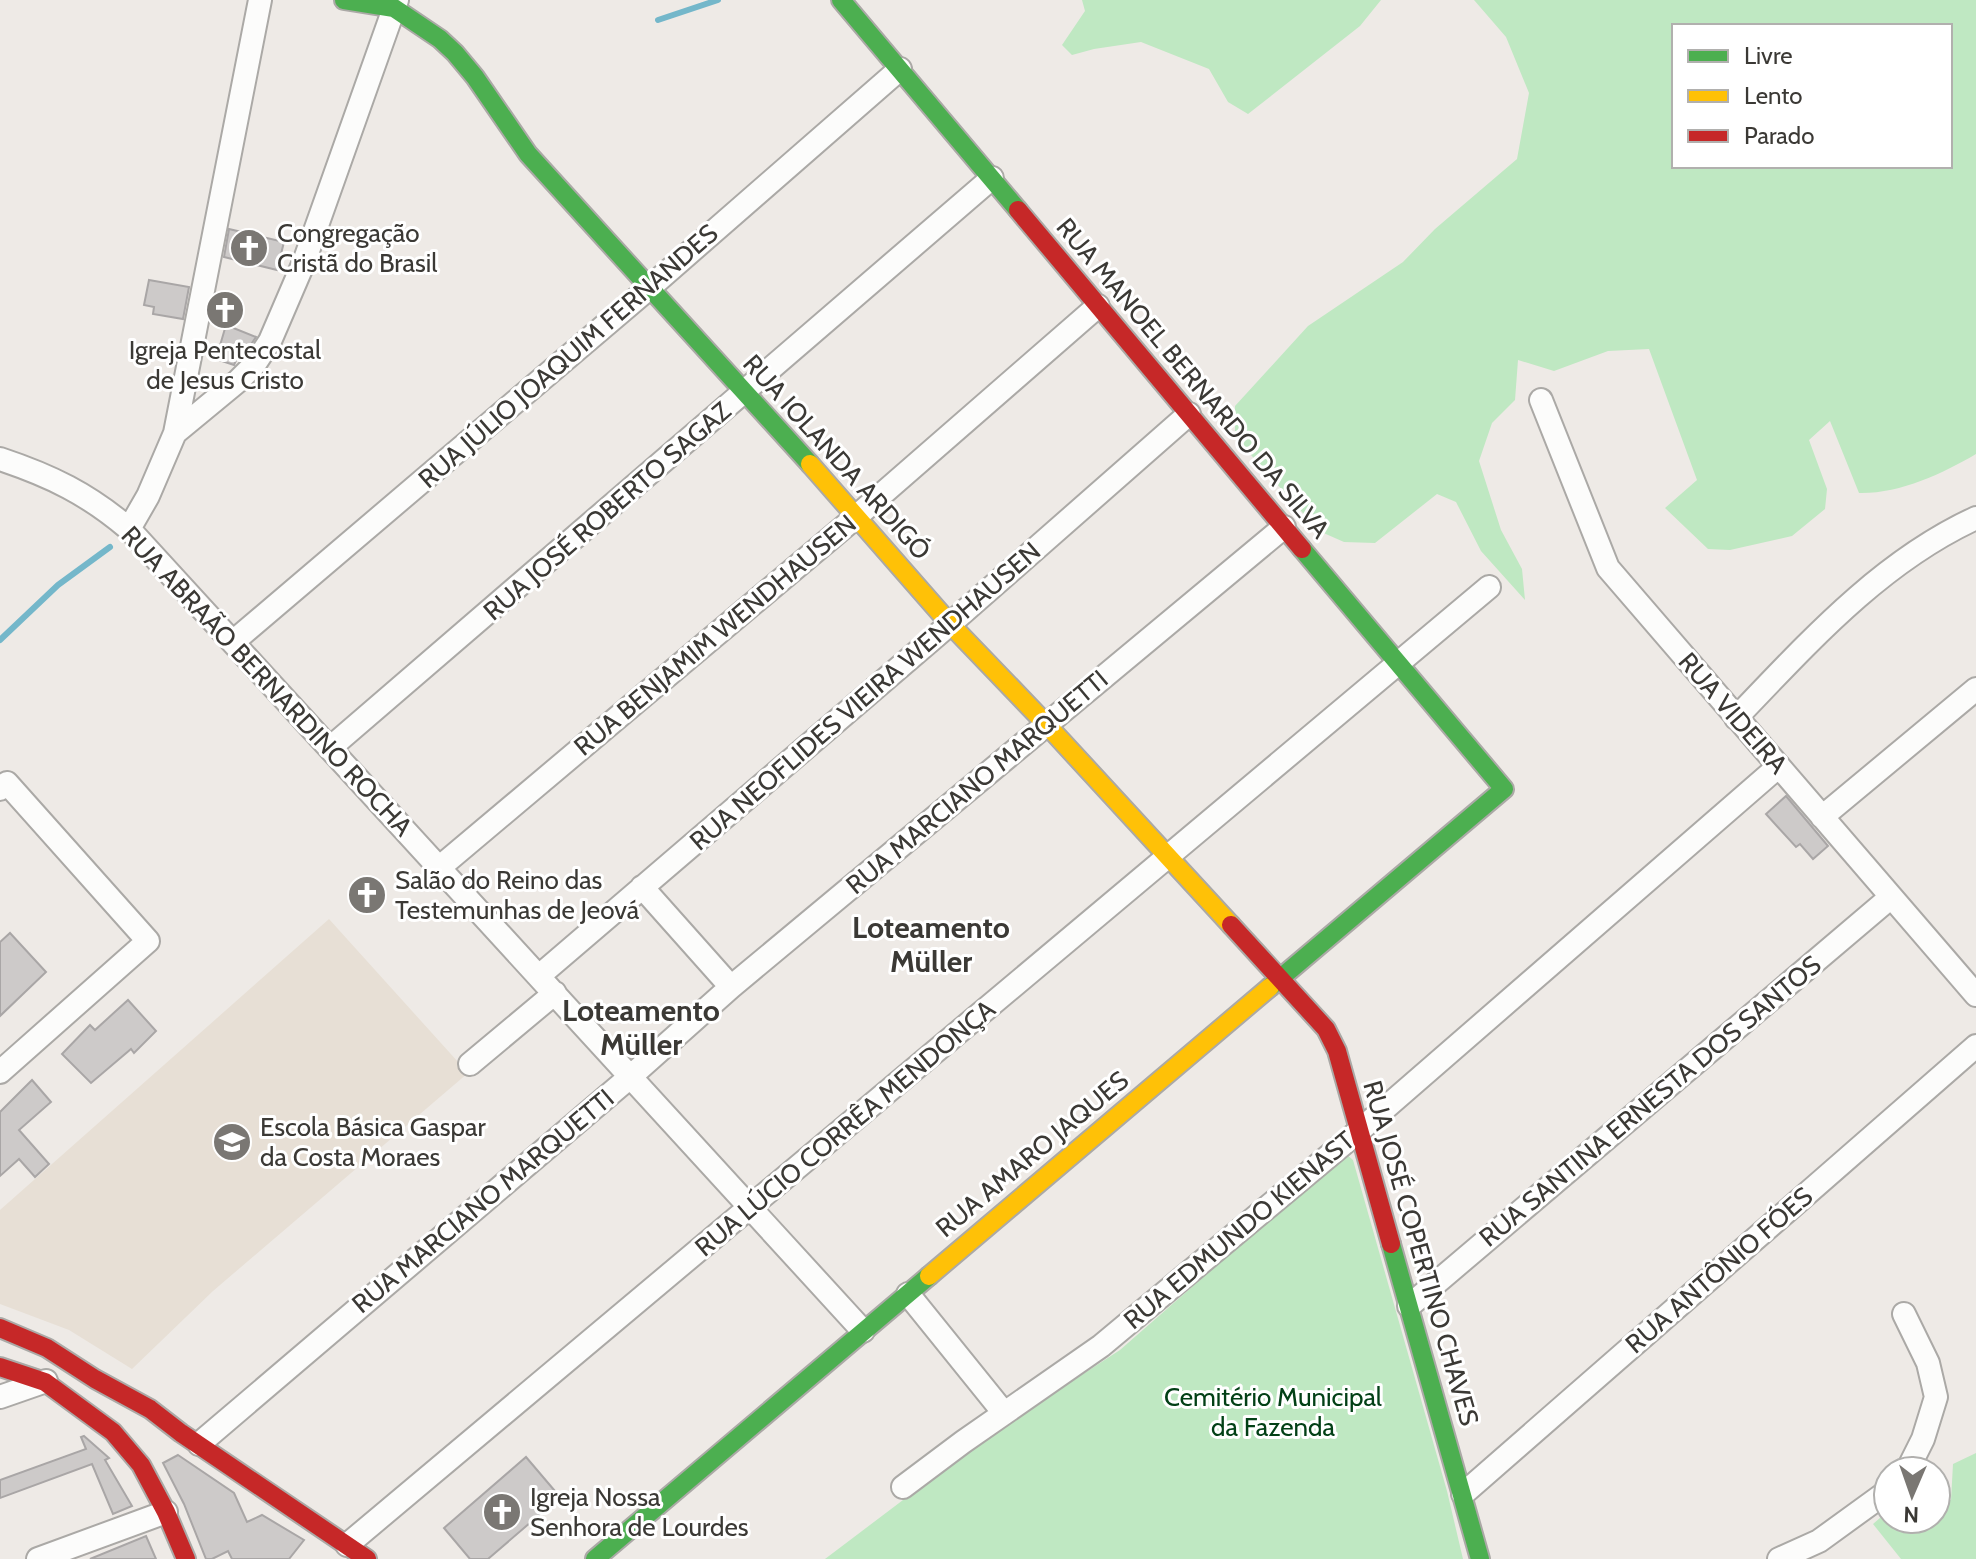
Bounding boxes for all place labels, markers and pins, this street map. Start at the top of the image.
place label: Congregação Cristã do Brasil [277,217,437,279]
church icon: Congregação Cristã do Brasil [228,227,270,269]
church icon: Igreja Pentecostal de Jesus Cristo [204,289,246,331]
place label: Igreja Pentecostal de Jesus Cristo [129,334,321,396]
place label: Salão do Reino das Testemunhas de Jeová [395,864,640,926]
church icon: Salão do Reino das Testemunhas de Jeová [346,874,388,916]
place label: Escola Básica Gaspar da Costa Moraes [260,1111,487,1173]
school or university icon: Escola Básica Gaspar da Costa Moraes [211,1121,253,1163]
place label: Igreja Nossa Senhora de Lourdes [530,1481,749,1543]
church icon: Igreja Nossa Senhora de Lourdes [481,1491,523,1533]

